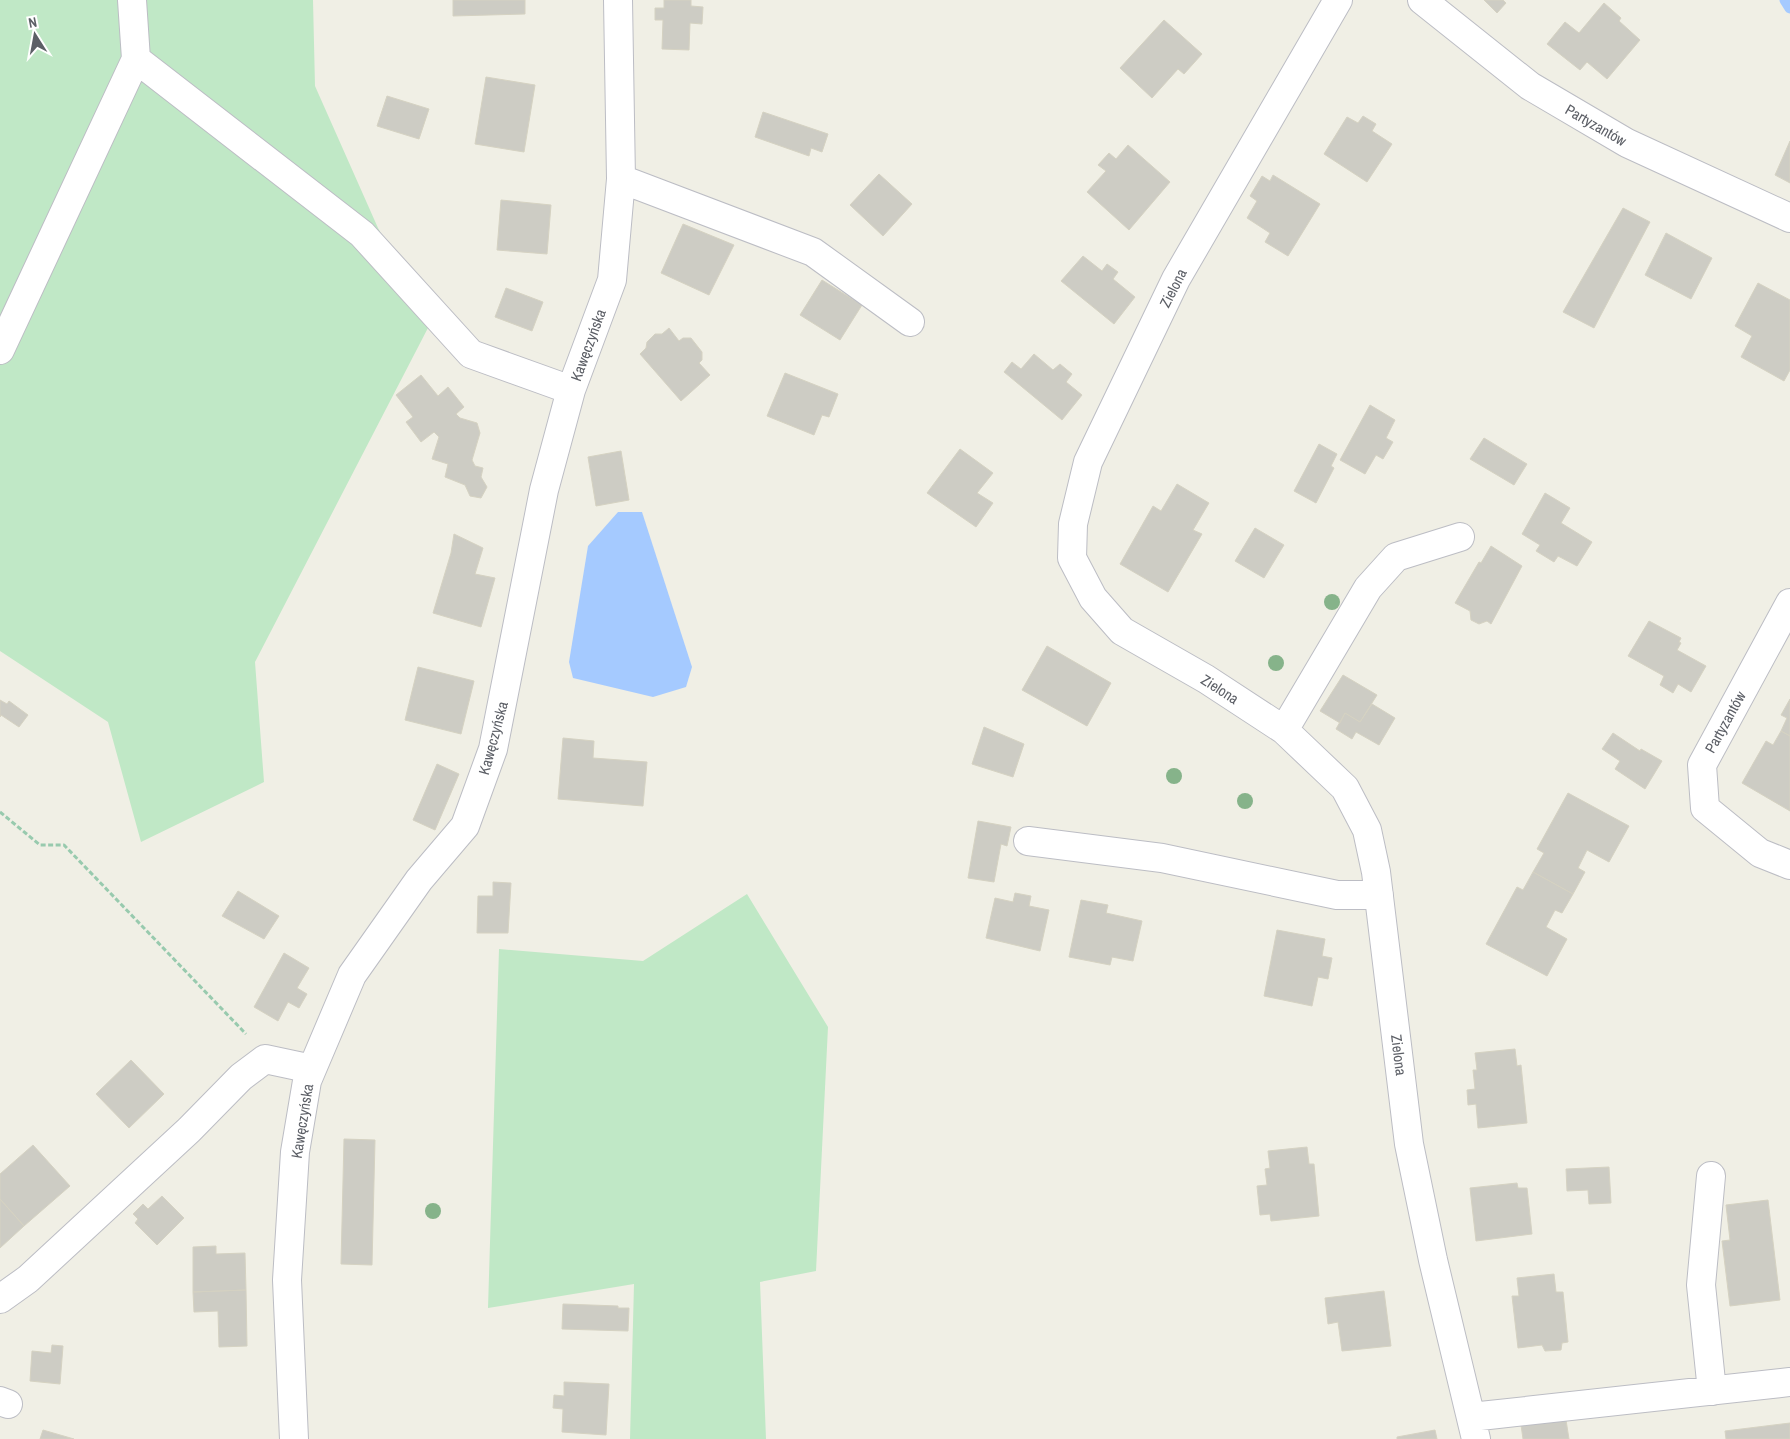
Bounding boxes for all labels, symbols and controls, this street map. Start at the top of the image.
north arrow [10,10,60,60]
text: N [27,13,38,32]
street label: Partyzantów [1561,99,1631,151]
street label: Zielona [1154,265,1192,311]
street label: Kawęczyńska [565,306,611,384]
street label: Zielona [1197,669,1243,709]
street label: Partyzantów [1699,687,1751,757]
street label: Kawęczyńska [473,699,513,777]
street label: Zielona [1386,1033,1412,1077]
street label: Kawęczyńska [286,1082,318,1160]

